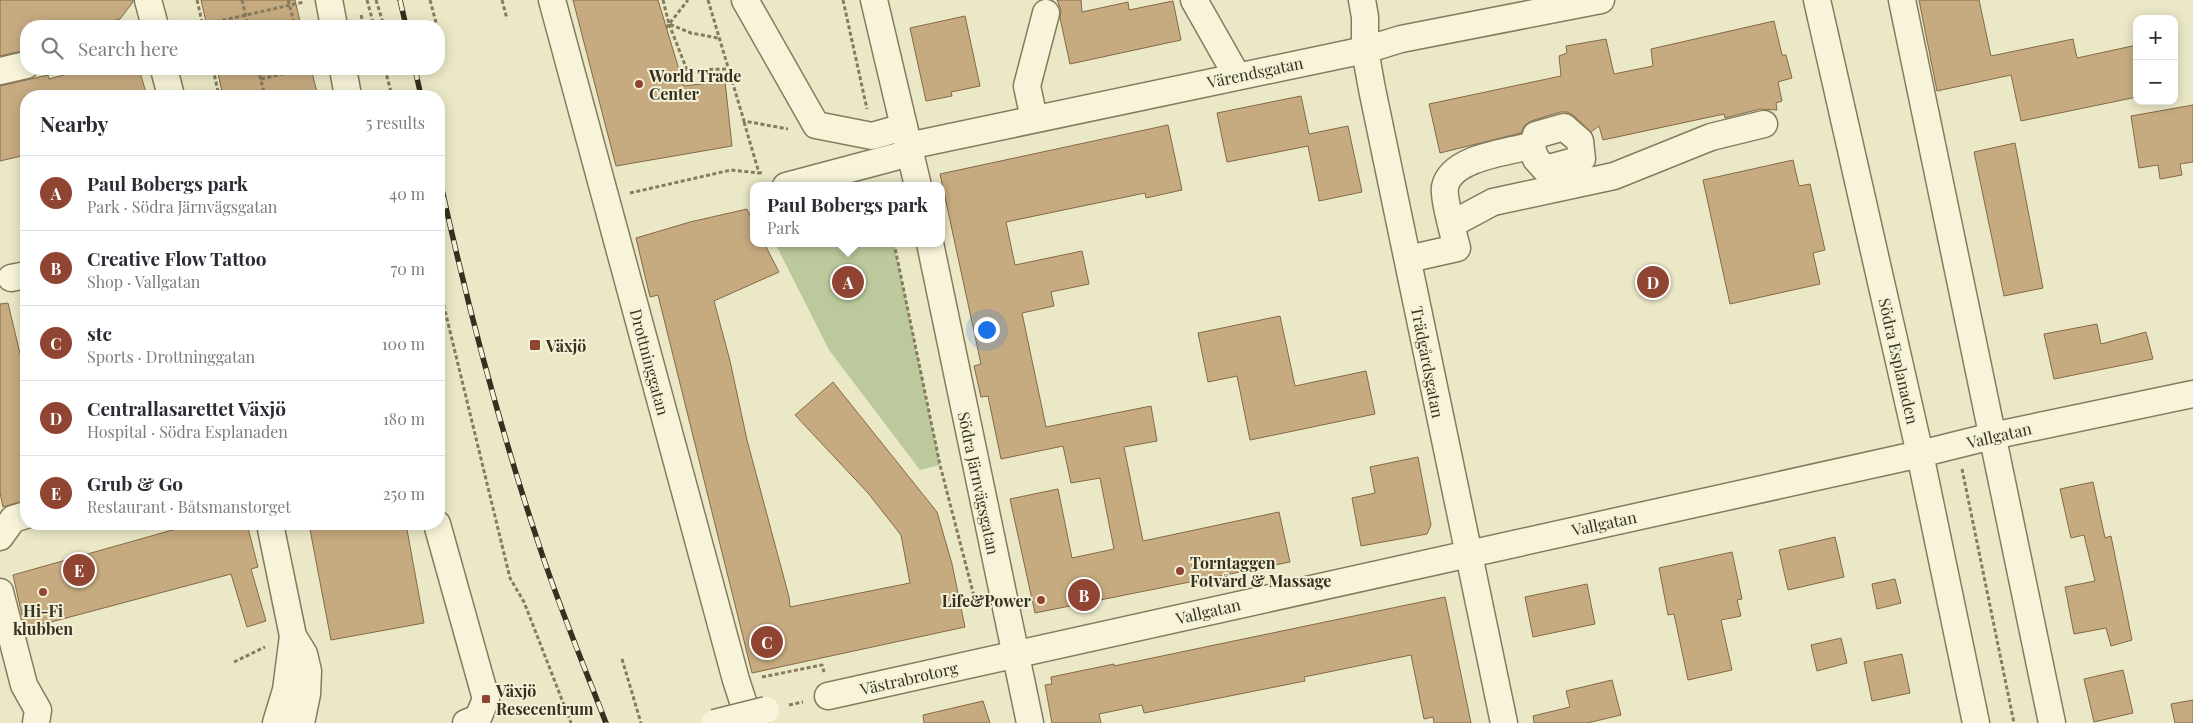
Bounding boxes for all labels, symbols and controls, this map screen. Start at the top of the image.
map controls [2133,15,2178,105]
button: + [2133,15,2178,60]
search box [20,20,445,75]
icon: search [38,34,66,62]
text: Search here [78,35,178,61]
street label: Värendsgatan [1204,51,1305,93]
button: − [2133,60,2178,105]
place label: World Trade Center [648,65,741,104]
marker: World Trade Center [633,78,645,90]
text: Nearby [40,109,109,137]
text: 5 results [366,112,425,133]
text: Paul Bobergs park [87,170,248,196]
popup [750,182,945,247]
text: A [51,183,61,204]
text: 40 m [389,183,425,204]
text: Paul Bobergs park [767,191,928,217]
text: Park · Södra Järnvägsgatan [87,196,277,217]
text: Park [767,217,800,238]
text: Creative Flow Tattoo [87,245,266,271]
text: B [51,258,61,279]
text: 70 m [391,258,425,279]
pin: A [832,263,864,301]
pin: D [1637,263,1669,301]
text: Shop · Vallgatan [87,271,200,292]
street label: Södra Esplanaden [1874,296,1924,427]
street label: Trädgårdsgatan [1407,304,1449,420]
street label: Drottninggatan [626,306,674,418]
your location [974,317,1000,343]
text: stc [87,320,112,346]
text: C [50,333,62,354]
text: 100 m [382,333,425,354]
place label: Växjö [545,335,586,356]
marker: Växjö [528,338,542,352]
text: Sports · Drottninggatan [87,346,255,367]
text: Centrallasarettet Växjö [87,395,286,421]
text: D [50,408,62,429]
text: 180 m [383,408,425,429]
street label: Södra Järnvägsgatan [954,410,1004,557]
street label: Vallgatan [1964,417,2034,453]
text: Hospital · Södra Esplanaden [87,421,288,442]
text: Grub & Go [87,470,183,496]
text: E [51,483,61,504]
text: 250 m [383,483,425,504]
text: Restaurant · Båtsmanstorget [87,496,291,517]
street label: Vallgatan [1569,506,1639,540]
pin: E [63,551,95,589]
place label: Torntaggen Fotvård & Massage [1190,552,1331,591]
marker: Torntaggen Fotvård & Massage [1174,565,1186,577]
pin: B [1068,576,1100,614]
marker: Hi-Fi klubben [37,586,49,598]
place label: Life&Power [942,590,1032,611]
street label: Vallgatan [1173,593,1243,629]
marker: Life&Power [1035,594,1047,606]
place label: Hi-Fi klubben [13,600,73,639]
pin: C [751,623,783,661]
street label: Västrabrotorg [857,656,961,700]
place label: Växjö Resecentrum [495,680,594,719]
marker: Växjö Resecentrum [480,693,492,705]

